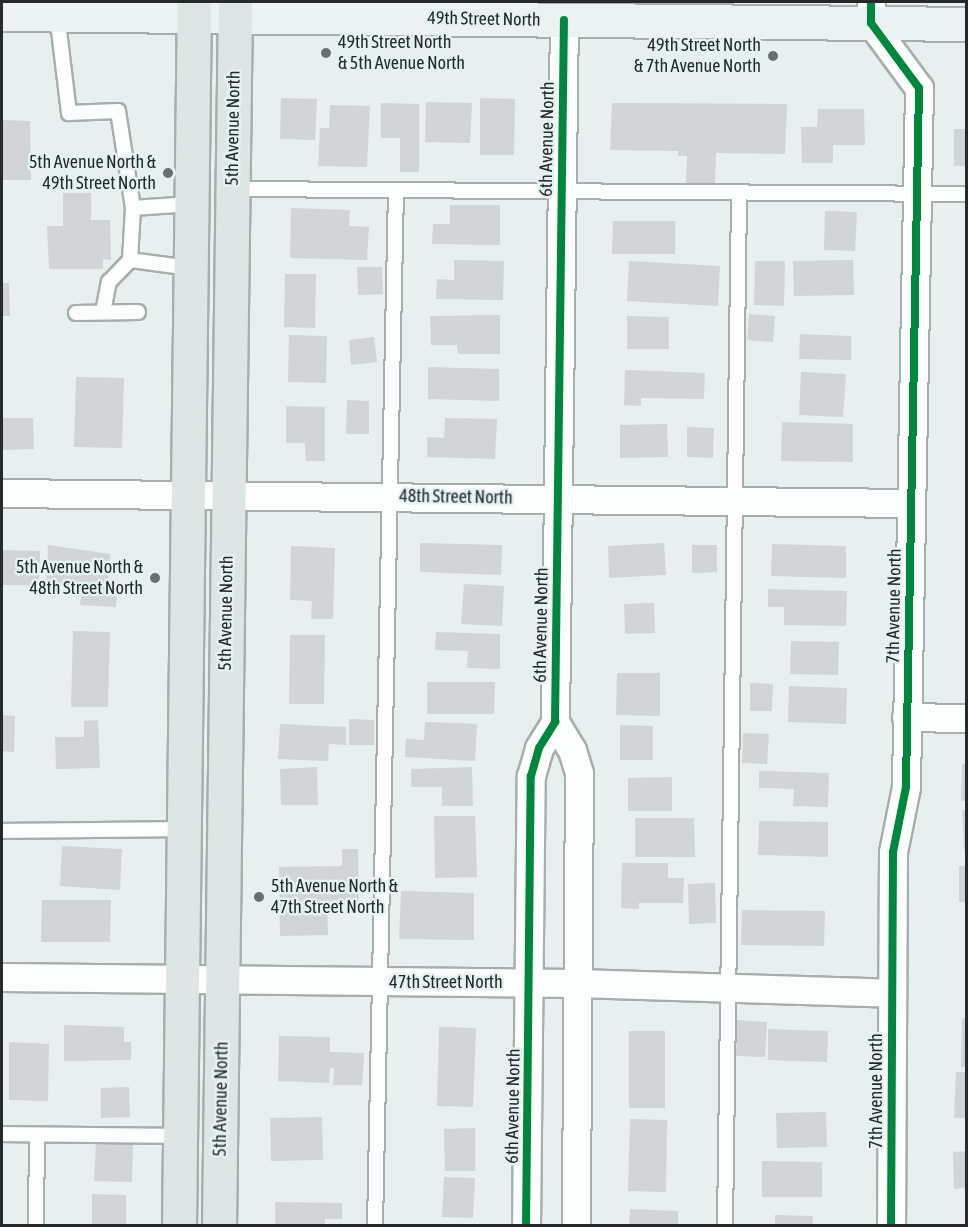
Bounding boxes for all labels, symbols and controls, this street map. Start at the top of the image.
street label: 49th Street North [427,7,541,31]
place label: 49th Street North & 5th Avenue North [338,32,465,74]
place label: 49th Street North & 7th Avenue North [634,35,761,78]
marker: 49th Street North & 5th Avenue North [319,46,333,60]
marker: 49th Street North & 7th Avenue North [766,49,780,63]
street label: 5th Avenue North [221,70,245,186]
street label: 6th Avenue North [535,81,559,197]
place label: 5th Avenue North & 49th Street North [29,152,156,195]
marker: 5th Avenue North & 49th Street North [161,166,175,180]
street label: 48th Street North [399,485,513,509]
street label: 7th Avenue North [882,548,906,664]
street label: 5th Avenue North [214,555,238,671]
place label: 5th Avenue North & 48th Street North [16,557,143,600]
street label: 6th Avenue North [529,567,553,683]
marker: 5th Avenue North & 48th Street North [148,571,162,585]
place label: 5th Avenue North & 47th Street North [271,876,398,918]
marker: 5th Avenue North & 47th Street North [252,890,266,904]
street label: 47th Street North [389,971,503,993]
street label: 7th Avenue North [865,1033,887,1149]
street label: 5th Avenue North [209,1041,233,1157]
street label: 6th Avenue North [501,1048,525,1164]

